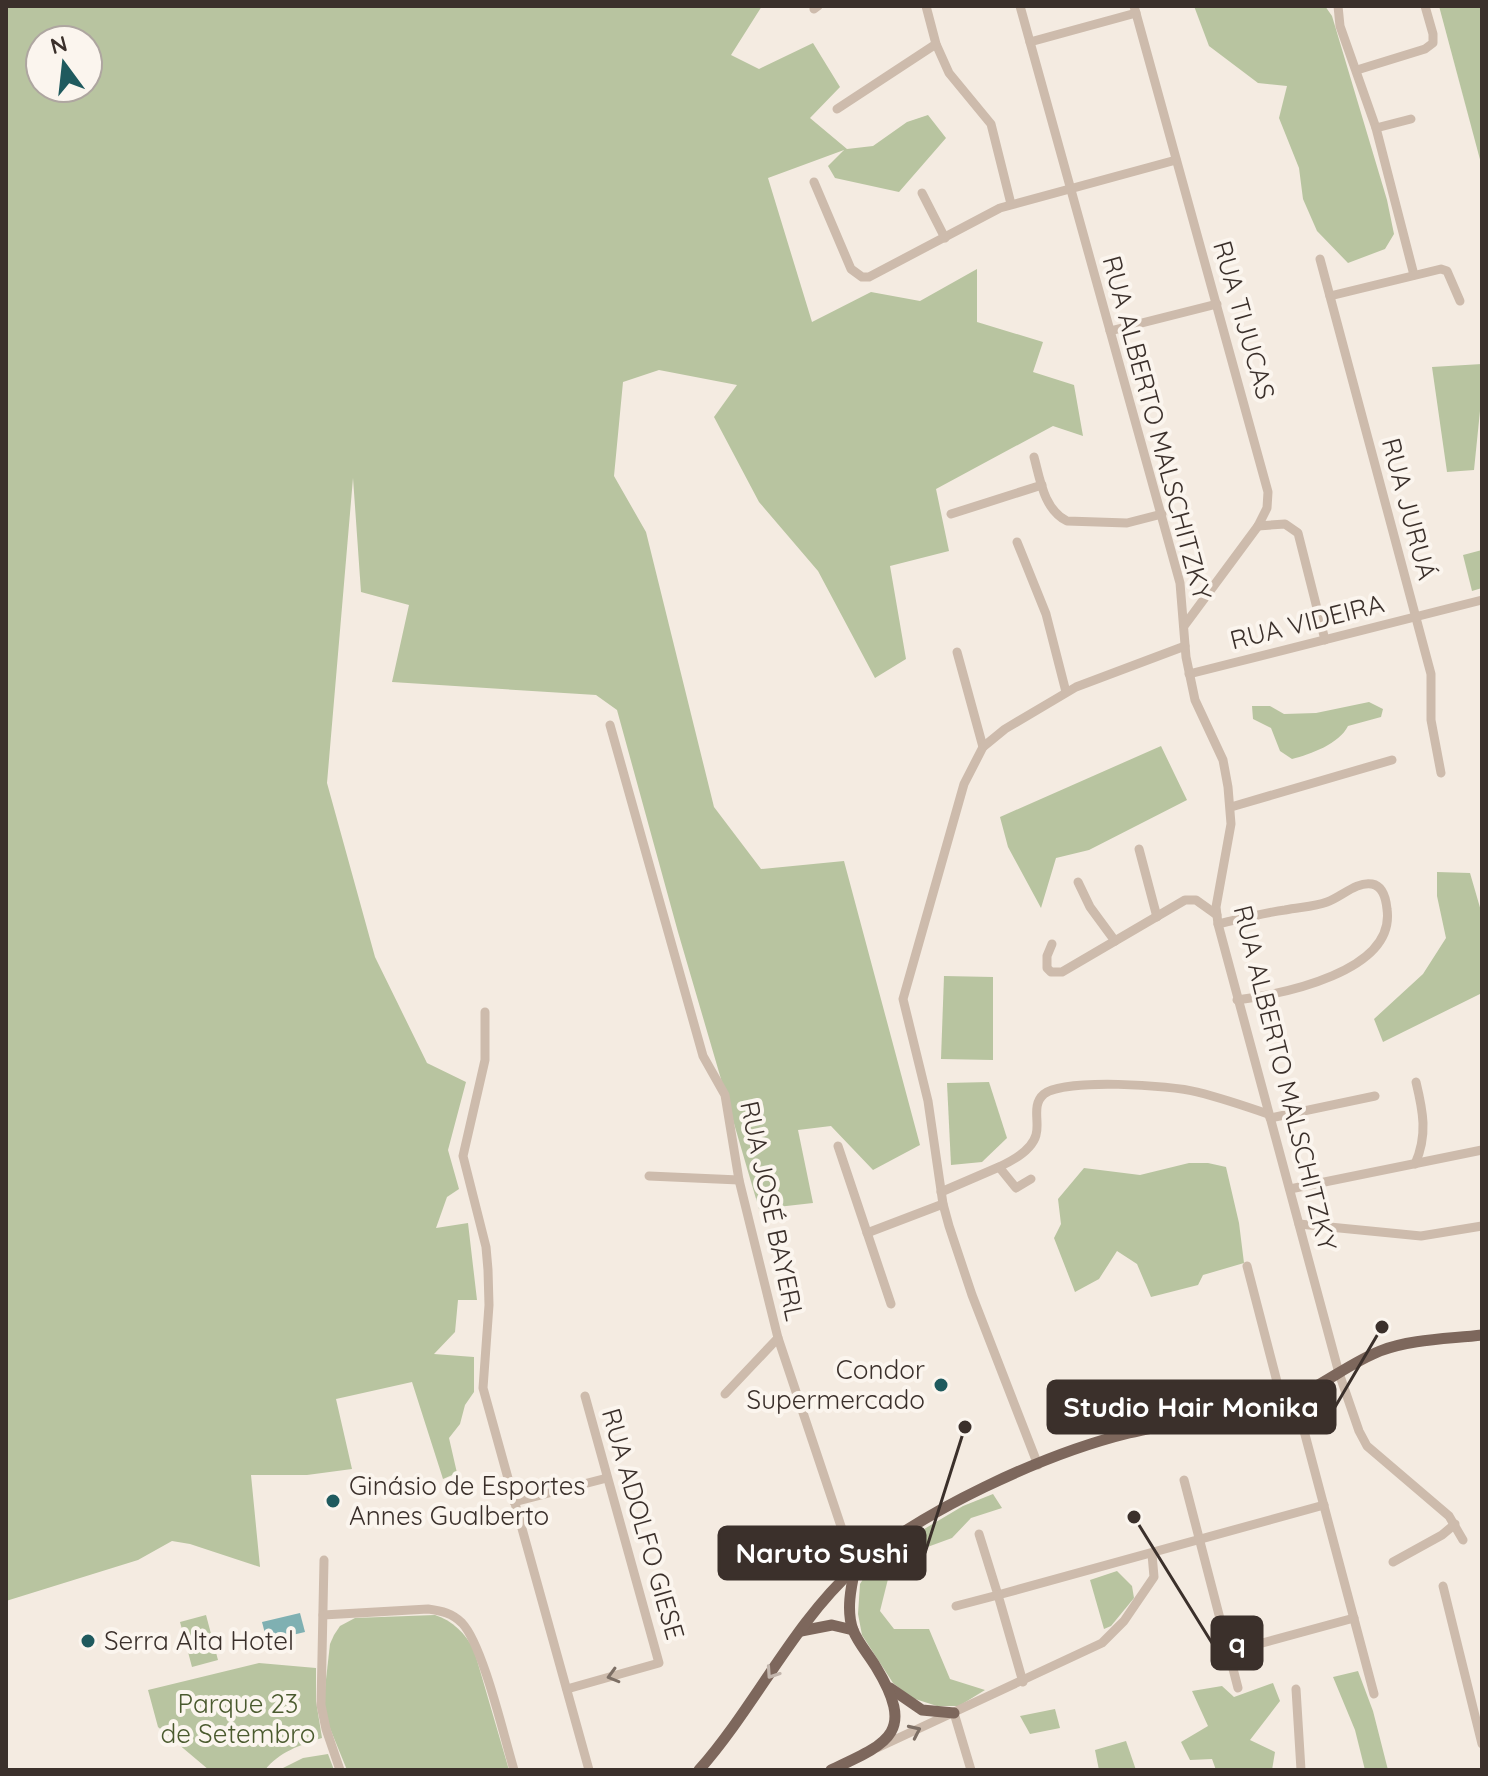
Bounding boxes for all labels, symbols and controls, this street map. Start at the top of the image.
north arrow [24,24,104,104]
text: N [47,29,70,60]
street label: RUA TIJUCAS [1206,237,1283,403]
street label: RUA ALBERTO MALSCHITZKY [1096,252,1219,604]
street label: RUA JURUÁ [1375,434,1444,584]
street label: RUA VIDEIRA [1226,586,1387,657]
street label: RUA ALBERTO MALSCHITZKY [1227,902,1345,1255]
street label: RUA JOSÉ BAYERL [733,1098,812,1324]
place label: Condor Supermercado [747,1353,925,1416]
marker: Condor Supermercado [932,1376,950,1394]
callout: Studio Hair Monika [1048,1381,1335,1433]
text: Studio Hair Monika [1063,1389,1319,1424]
street label: RUA ADOLFO GIESE [595,1404,692,1643]
place label: Ginásio de Esportes Annes Gualberto [349,1469,586,1532]
marker: Ginásio de Esportes Annes Gualberto [324,1492,342,1510]
callout: Naruto Sushi [719,1527,925,1579]
text: Naruto Sushi [735,1535,909,1570]
callout: q [1212,1617,1262,1669]
place label: Serra Alta Hotel [104,1624,294,1657]
text: q [1228,1625,1246,1660]
marker: Serra Alta Hotel [79,1632,97,1650]
one-way arrow [767,1664,782,1678]
one-way arrow [607,1667,620,1683]
park label: Parque 23 de Setembro [161,1687,315,1750]
one-way arrow [907,1725,921,1741]

